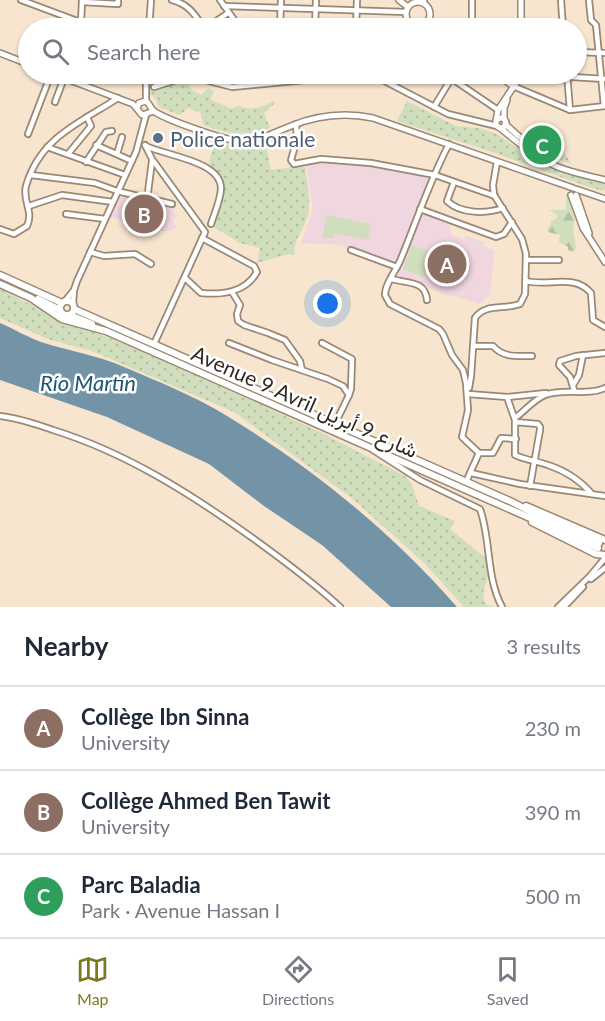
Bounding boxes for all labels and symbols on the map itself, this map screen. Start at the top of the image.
pin: C [522,122,562,168]
place label: Police nationale [170,126,315,151]
marker: Police nationale [151,131,165,145]
pin: B [124,192,164,236]
pin: A [428,242,466,286]
your location [313,289,342,318]
street label: Avenue 9 Avril شارع 9 أبريل [187,340,422,465]
water label: Río Martín [40,369,136,396]

